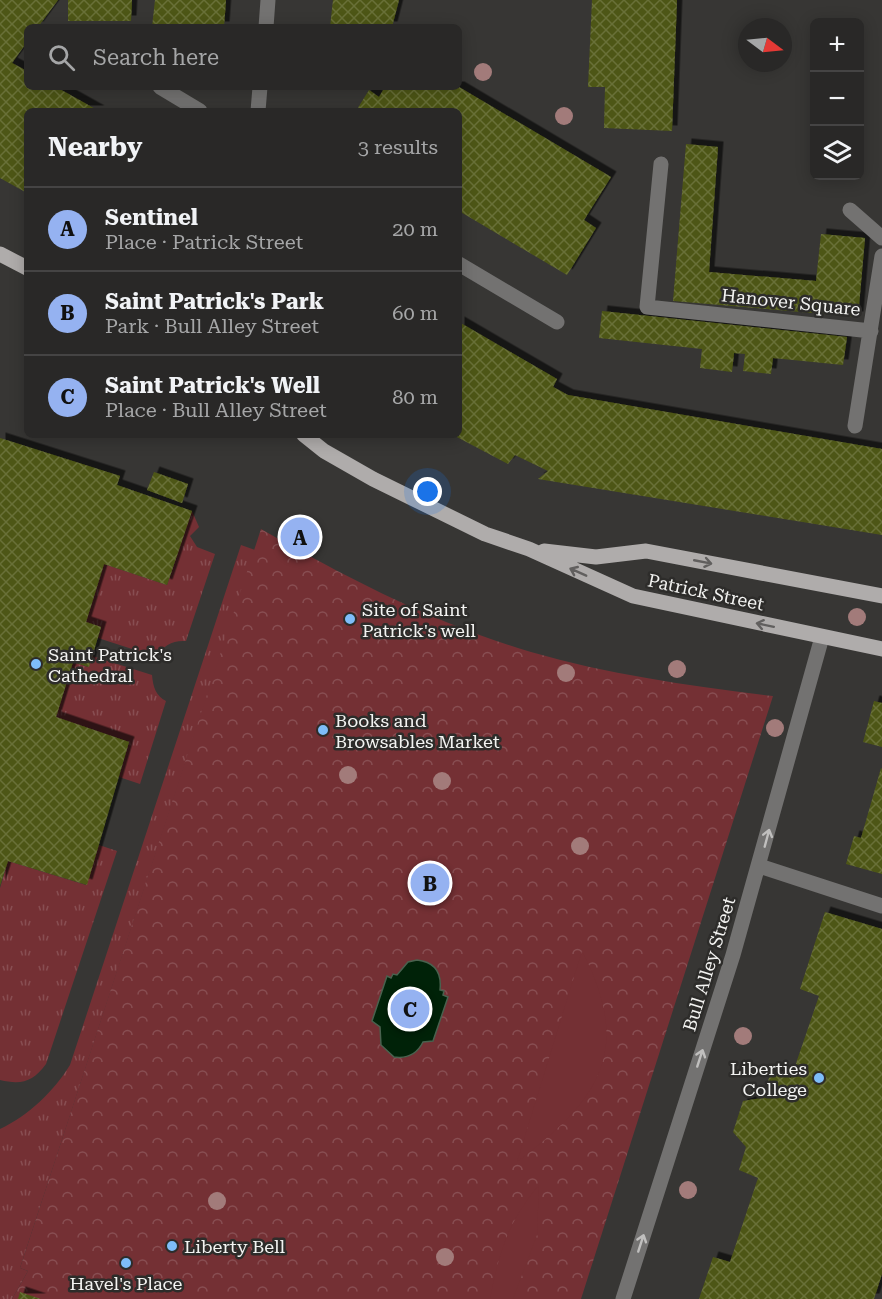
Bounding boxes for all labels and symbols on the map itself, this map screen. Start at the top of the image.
north arrow [738,18,792,72]
street label: Hanover Square [720,284,862,320]
your location [413,477,442,506]
pin: A [280,514,320,560]
one-way arrow [693,557,713,568]
one-way arrow [570,565,588,577]
street label: Patrick Street [646,569,766,615]
place label: Site of Saint Patrick's well [362,599,476,641]
marker: Site of Saint Patrick's well [343,612,357,626]
one-way arrow [756,619,775,630]
place label: Saint Patrick's Cathedral [48,644,172,686]
marker: Saint Patrick's Cathedral [29,657,43,671]
place label: Books and Browsables Market [335,710,500,752]
marker: Books and Browsables Market [316,723,330,737]
one-way arrow [762,829,773,848]
pin: B [410,860,450,906]
street label: Bull Alley Street [679,894,739,1034]
pin: C [390,986,430,1032]
one-way arrow [696,1049,707,1068]
place label: Liberties College [730,1058,807,1100]
marker: Liberties College [812,1071,826,1085]
one-way arrow [636,1234,647,1253]
place label: Liberty Bell [184,1236,286,1257]
marker: Liberty Bell [165,1239,179,1253]
marker: Havel's Place [119,1256,133,1270]
place label: Havel's Place [70,1273,183,1294]

